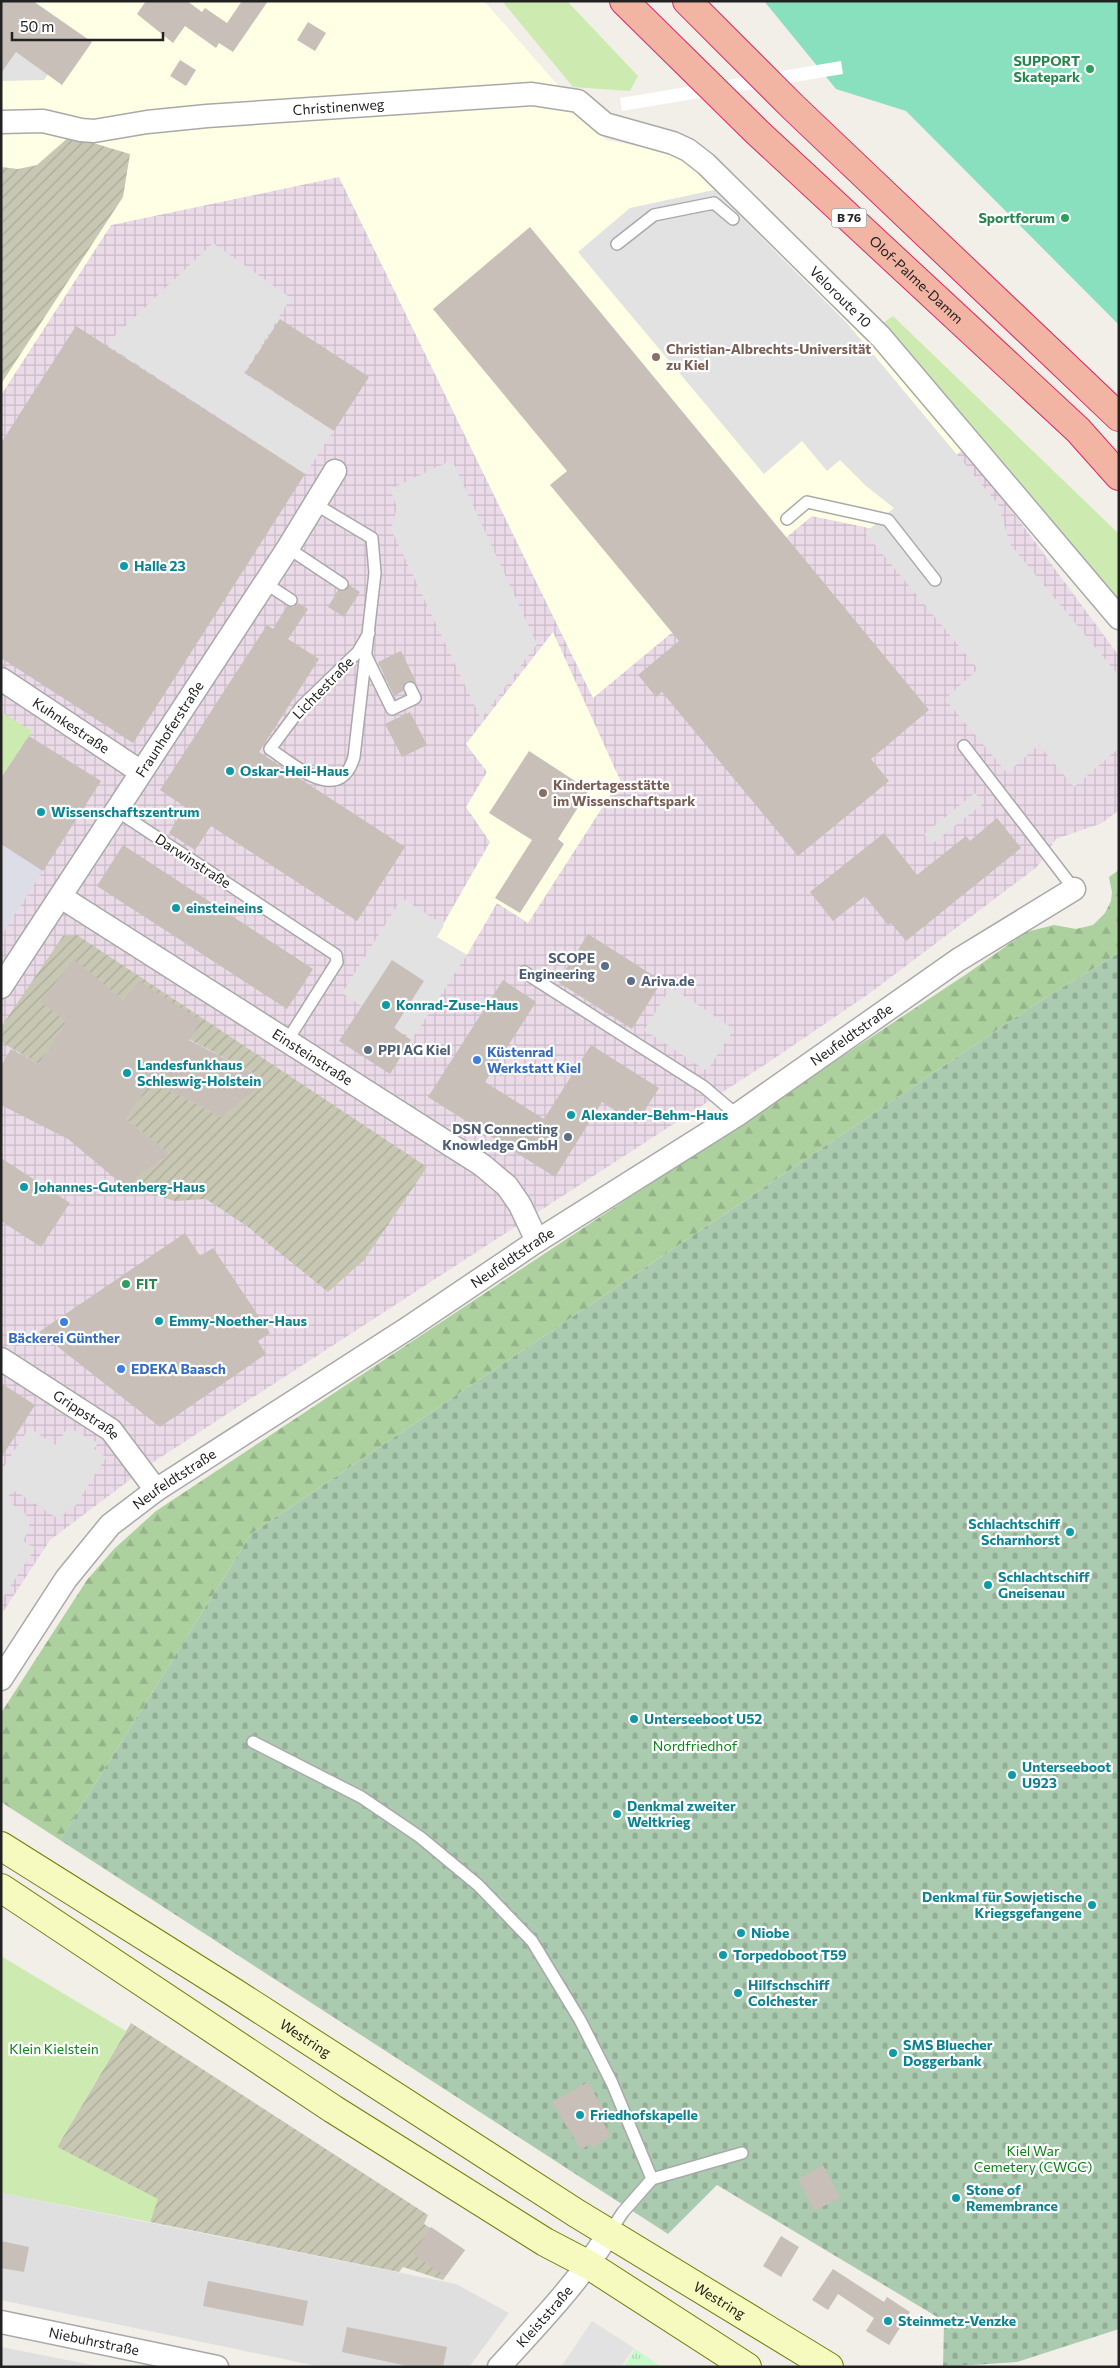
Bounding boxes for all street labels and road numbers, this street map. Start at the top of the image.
street label: Christinenweg [292,95,385,118]
road number: B 76 [832,208,866,228]
street label: Olof-Palme-Damm [866,232,967,327]
street label: Veloroute 10 [806,262,875,331]
street label: Lichtestraße [289,653,357,722]
street label: Fraunhoferstraße [132,678,207,780]
street label: Kuhnkestraße [30,693,113,757]
street label: Darwinstraße [152,830,234,891]
street label: Neufeldtstraße [807,1000,895,1069]
street label: Einsteinstraße [269,1025,356,1088]
street label: Neufeldtstraße [467,1224,557,1291]
street label: Grippstraße [50,1386,124,1442]
street label: Neufeldtstraße [129,1445,219,1513]
street label: Westring [277,2015,335,2061]
street label: Westring [691,2278,749,2322]
street label: Kleiststraße [512,2282,576,2351]
street label: Niebuhrstraße [47,2323,141,2359]

